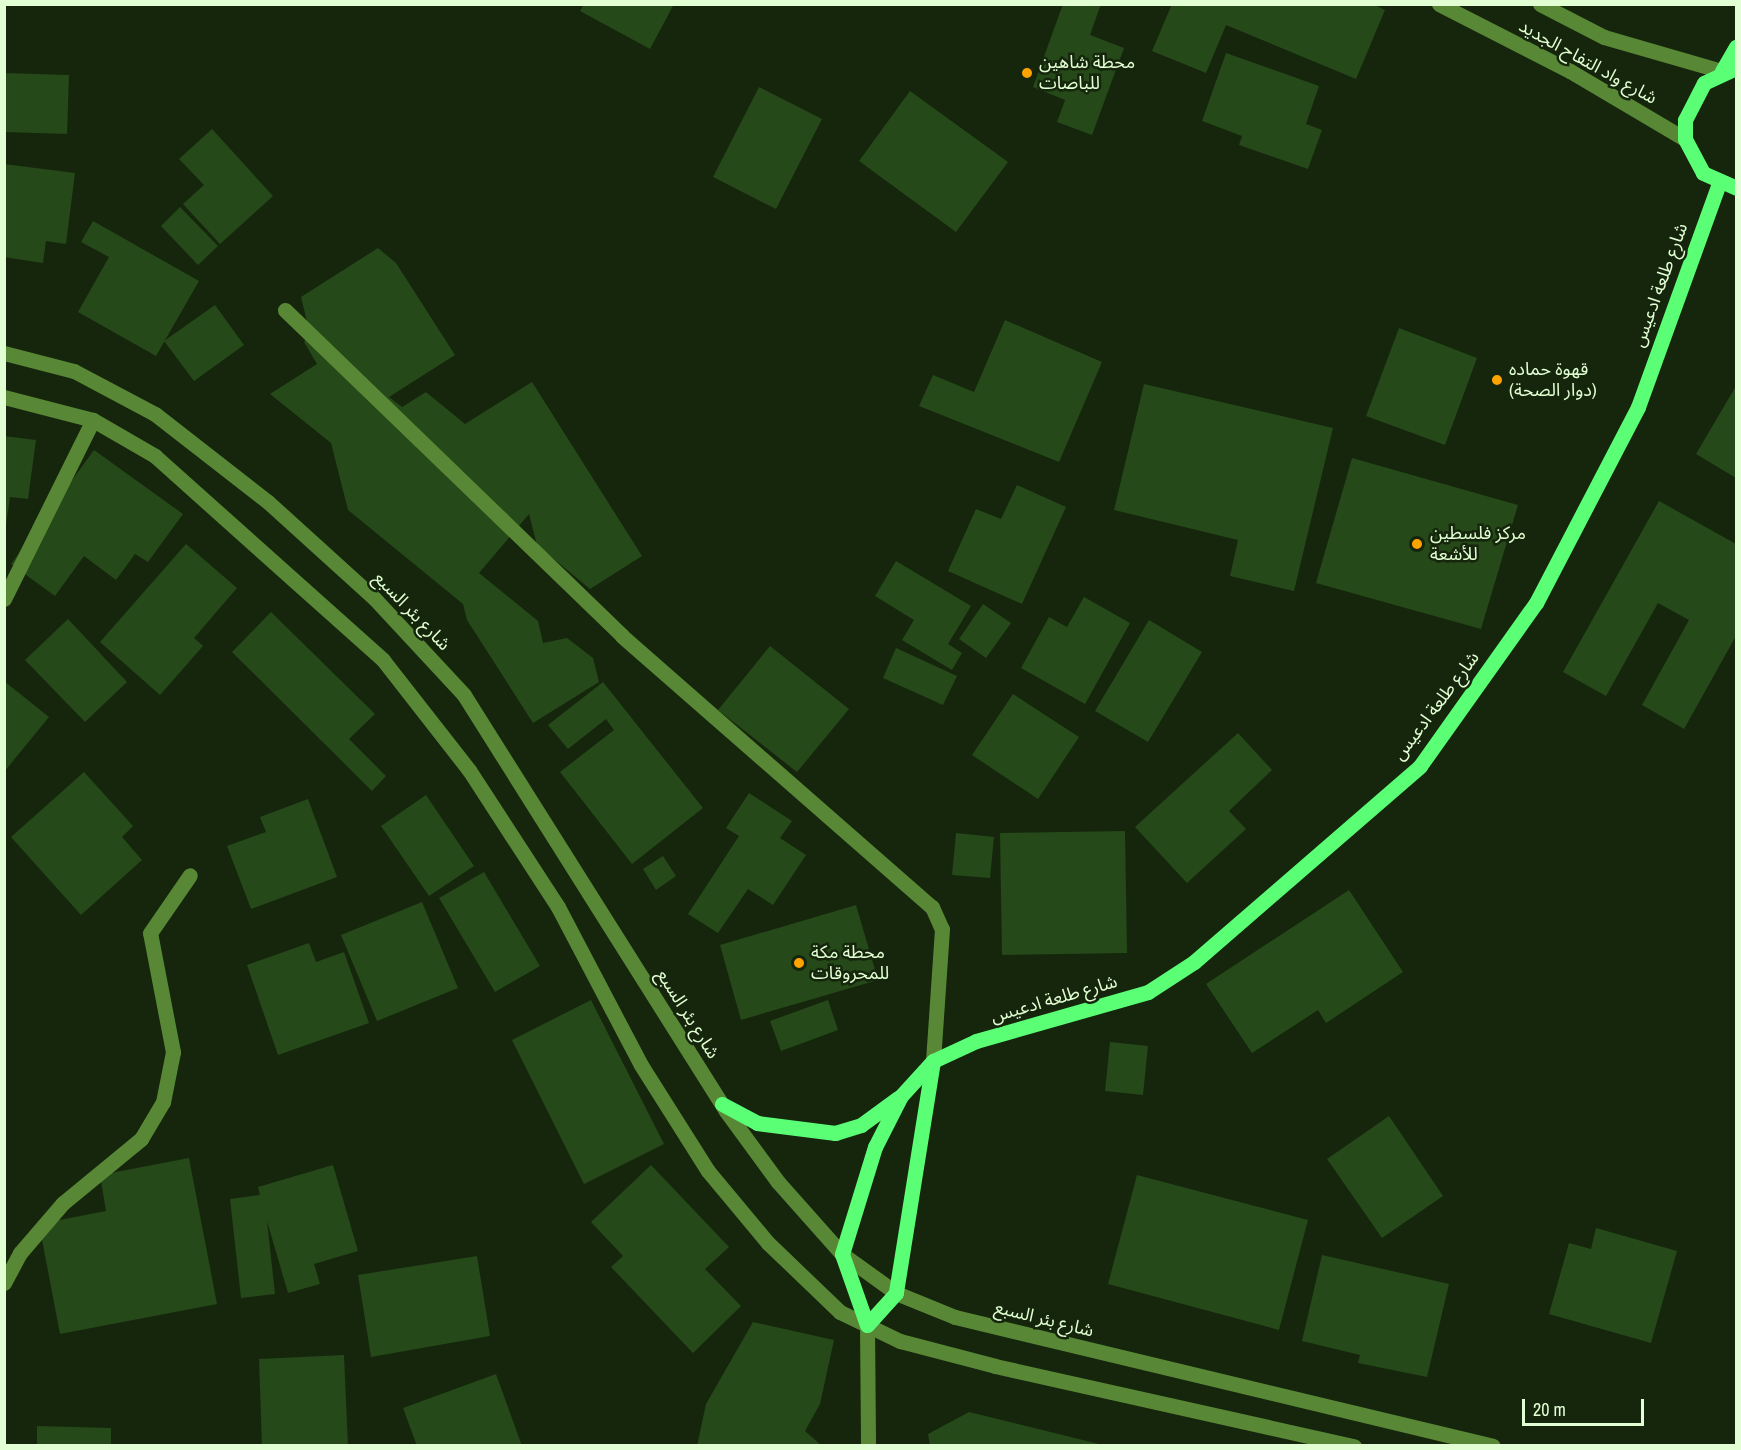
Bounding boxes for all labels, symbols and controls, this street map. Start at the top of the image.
street label: شارع واد التفاح الجديد [1515,15,1661,109]
place label: محطة شاهين للباصات [1039,52,1135,94]
marker: محطة شاهين للباصات [1020,66,1034,80]
street label: شارع طلعة ادعيس [1628,220,1692,350]
place label: قهوة حماده (دوار الصحة) [1509,359,1597,401]
marker: قهوة حماده (دوار الصحة) [1490,373,1504,387]
place label: مركز فلسطين للأشعة [1430,523,1526,566]
marker: مركز فلسطين للأشعة [1408,535,1426,553]
street label: شارع بئر السبع [369,567,455,655]
street label: شارع طلعة ادعيس [1388,647,1484,765]
place label: محطة مكة للمحروقات [811,942,889,984]
marker: محطة مكة للمحروقات [792,956,806,970]
street label: شارع بئر السبع [652,965,724,1063]
street label: شارع طلعة ادعيس [988,971,1120,1027]
street label: شارع بئر السبع [992,1296,1096,1342]
scale bar [1525,1387,1646,1425]
text: 20 m [1533,1397,1566,1422]

